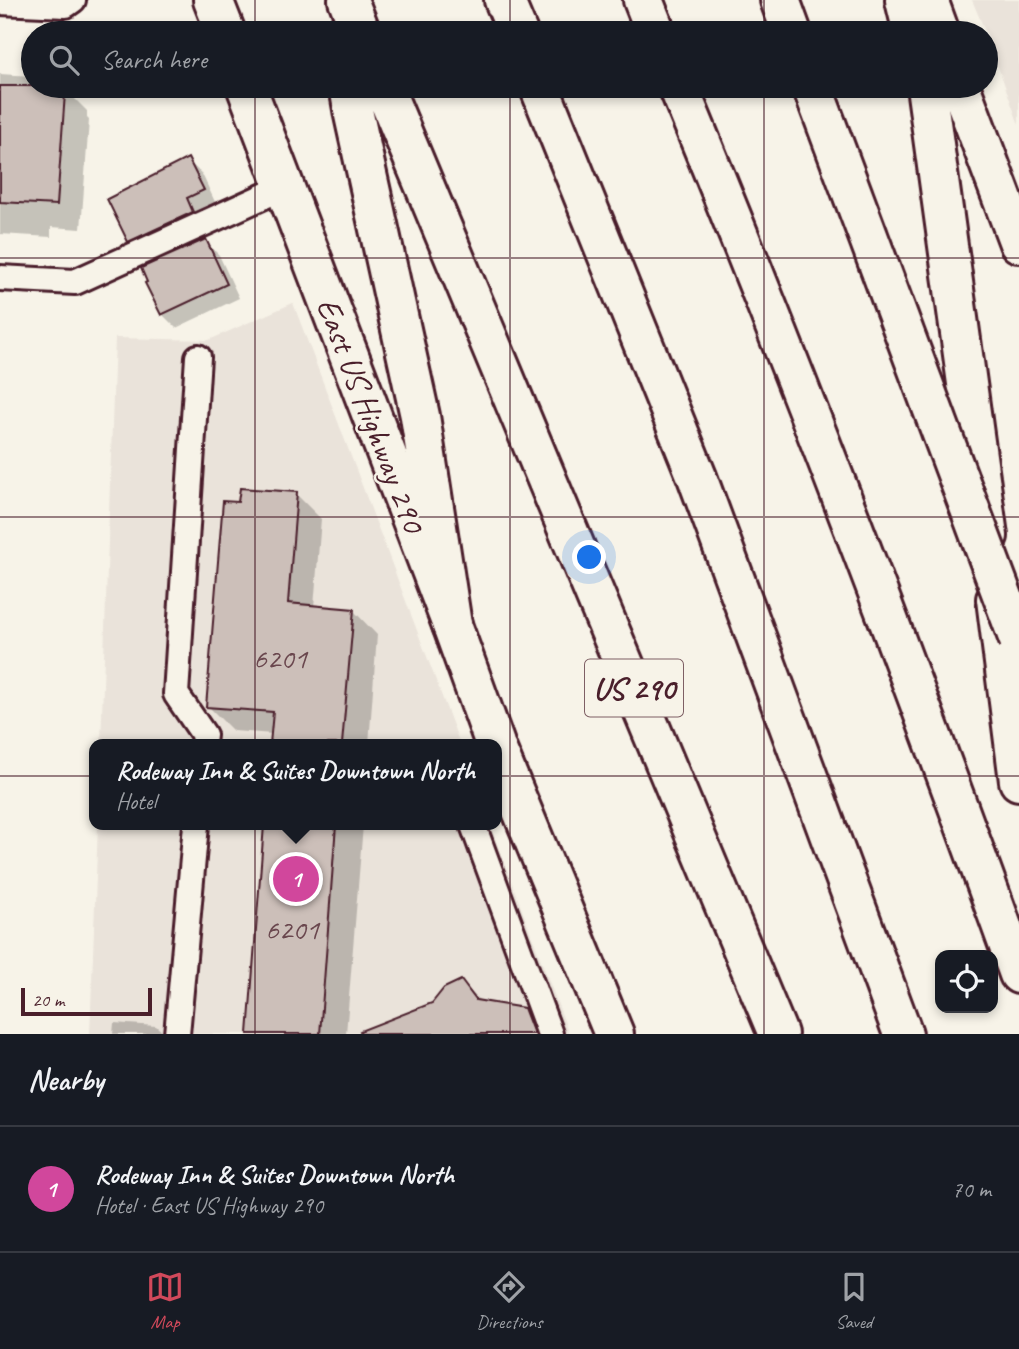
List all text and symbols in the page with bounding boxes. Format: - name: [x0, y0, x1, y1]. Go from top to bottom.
- search box: [21, 21, 998, 98]
- icon: search: [45, 41, 83, 79]
- text: Search here: [101, 43, 207, 76]
- street label: East US Highway 290: [307, 292, 436, 540]
- your location: [572, 540, 606, 574]
- house number: 6201: [253, 639, 308, 677]
- road number: US 290: [585, 660, 683, 716]
- popup: [89, 739, 502, 830]
- text: Rodeway Inn & Suites Downtown North: [116, 754, 475, 787]
- text: Hotel: [116, 787, 156, 816]
- pin: 1: [273, 853, 319, 905]
- house number: 6201: [265, 910, 320, 948]
- map controls: [935, 950, 998, 1013]
- button: locate: [935, 950, 998, 1013]
- scale bar: [21, 985, 152, 1017]
- text: 20 m: [32, 988, 64, 1012]
- text: Nearby: [28, 1061, 104, 1099]
- text: Rodeway Inn & Suites Downtown North: [95, 1158, 454, 1191]
- text: 1: [46, 1175, 56, 1204]
- text: 70 m: [952, 1175, 991, 1204]
- text: Hotel · East US Highway 290: [95, 1191, 323, 1220]
- tab: Map: [146, 1268, 184, 1334]
- tab: Directions: [476, 1268, 543, 1334]
- tab: Saved: [835, 1268, 873, 1334]

